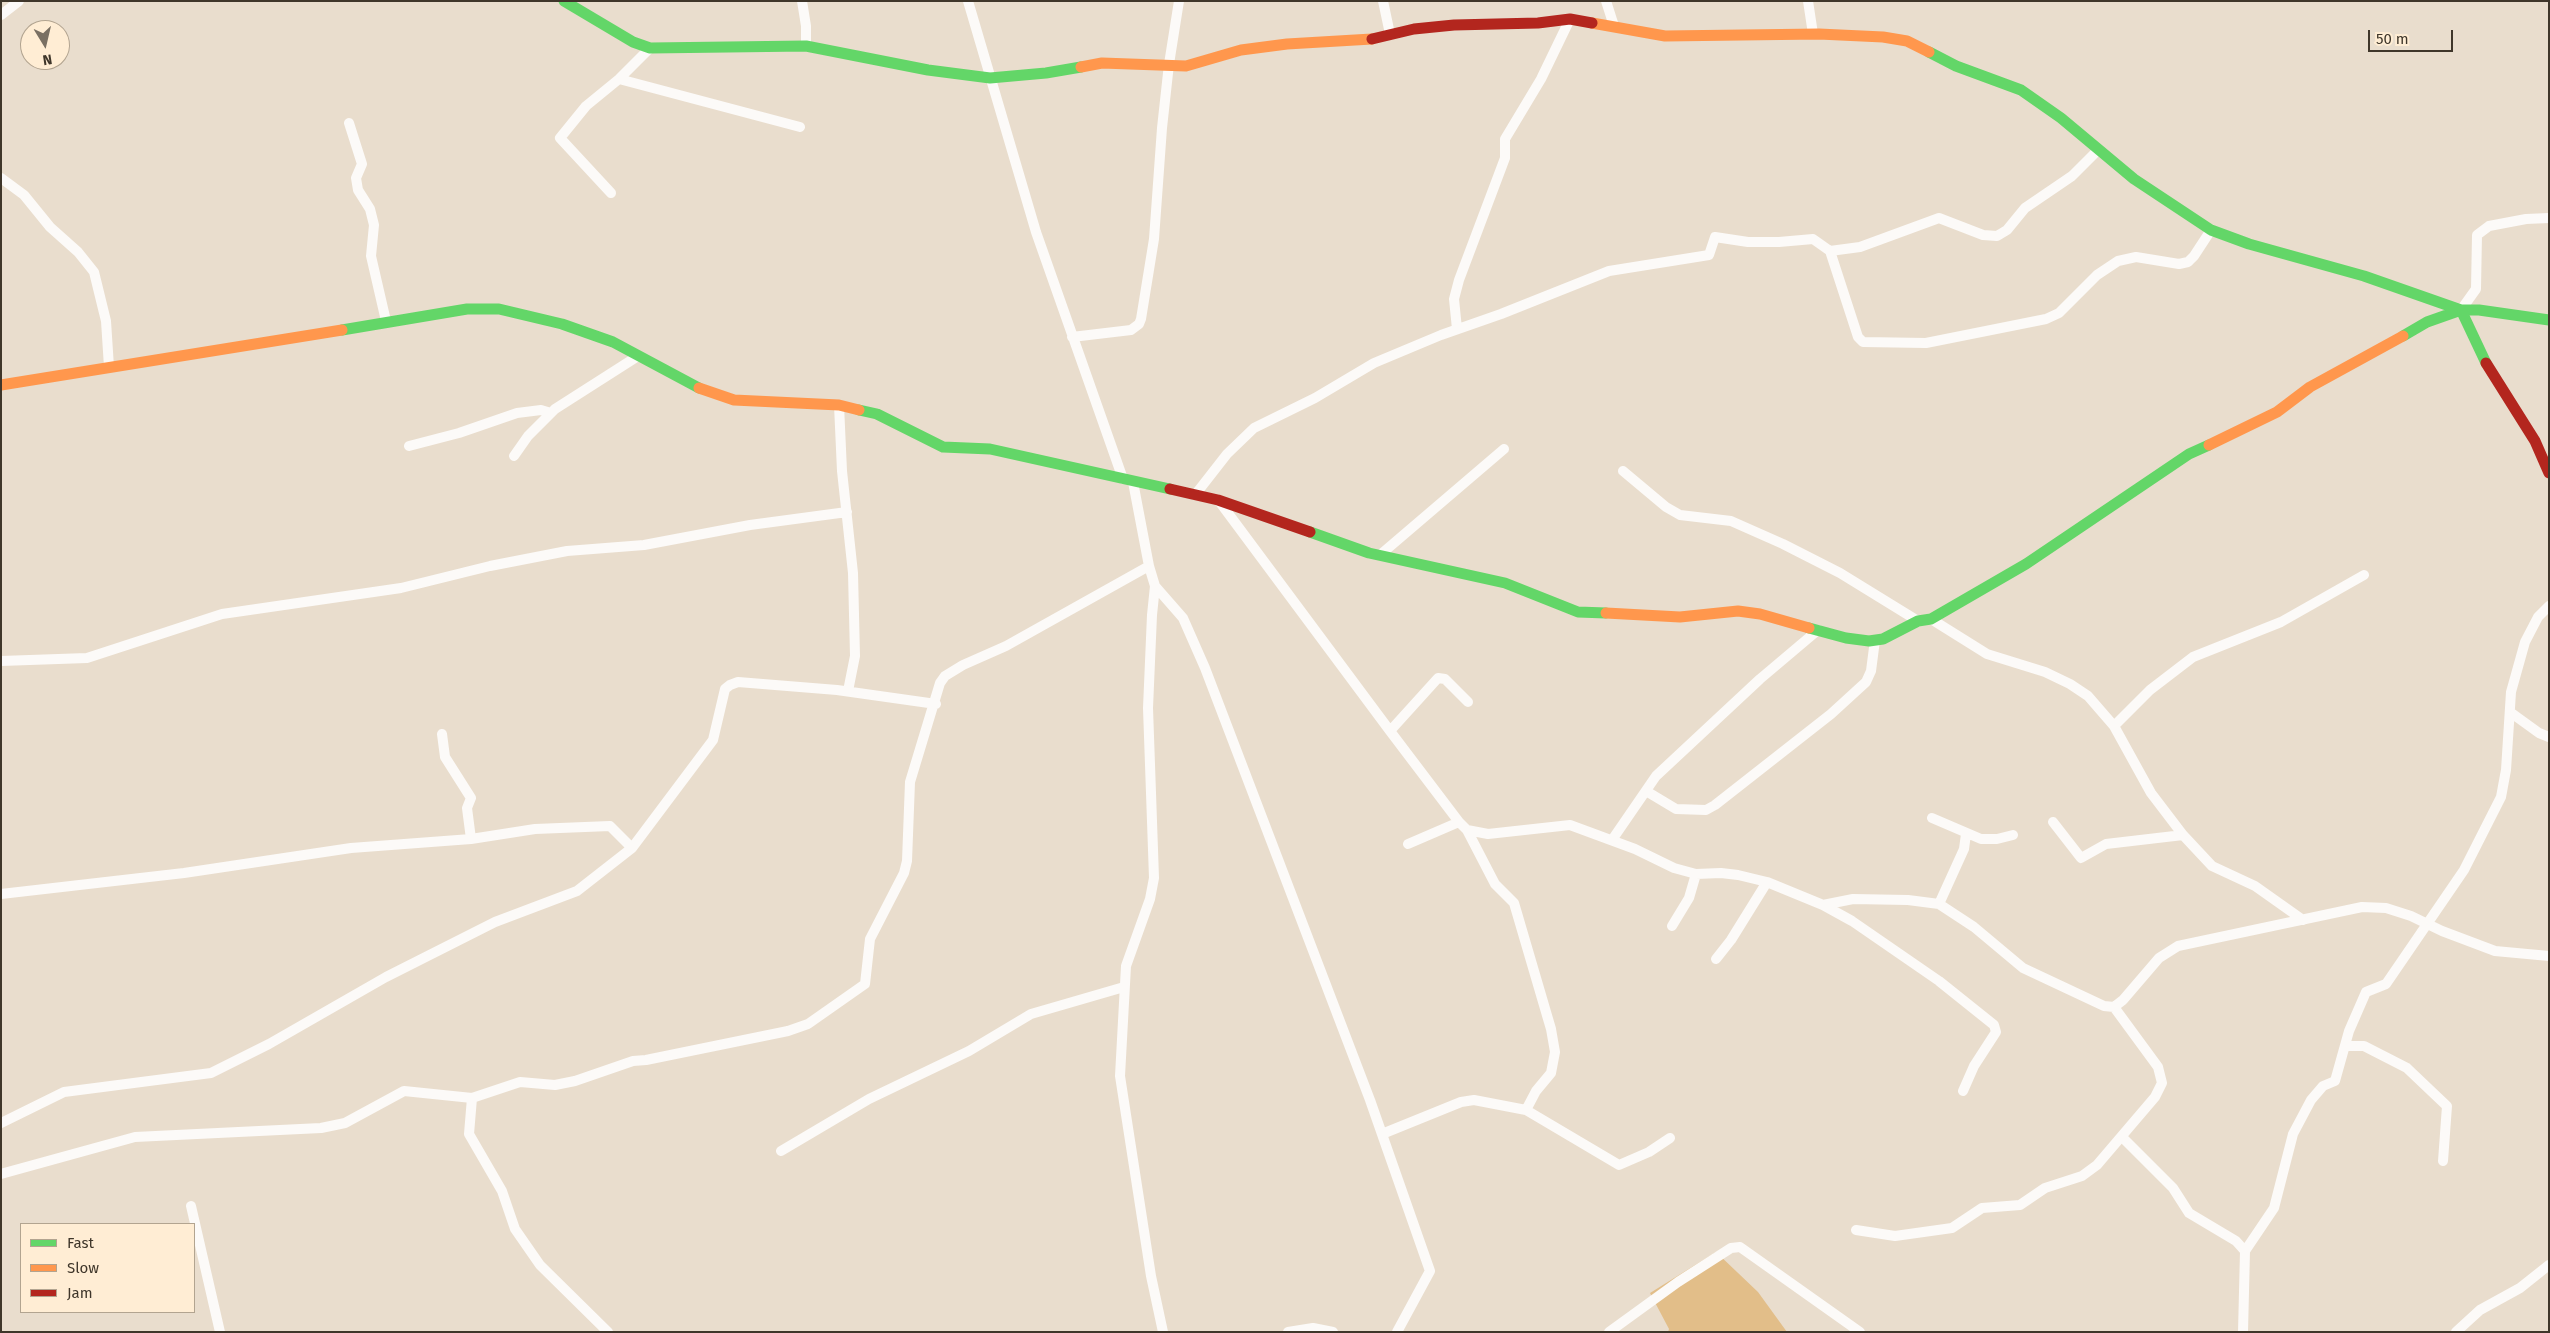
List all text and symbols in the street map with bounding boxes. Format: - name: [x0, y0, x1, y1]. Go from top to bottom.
- north arrow: [20, 20, 70, 70]
- scale bar: [2370, 20, 2455, 52]
- text: 50 m: [2376, 30, 2409, 48]
- text: N: [41, 50, 53, 68]
- legend: [20, 1223, 195, 1313]
- text: Fast: [67, 1234, 94, 1252]
- text: Slow: [67, 1259, 99, 1277]
- text: Jam: [67, 1284, 93, 1302]

